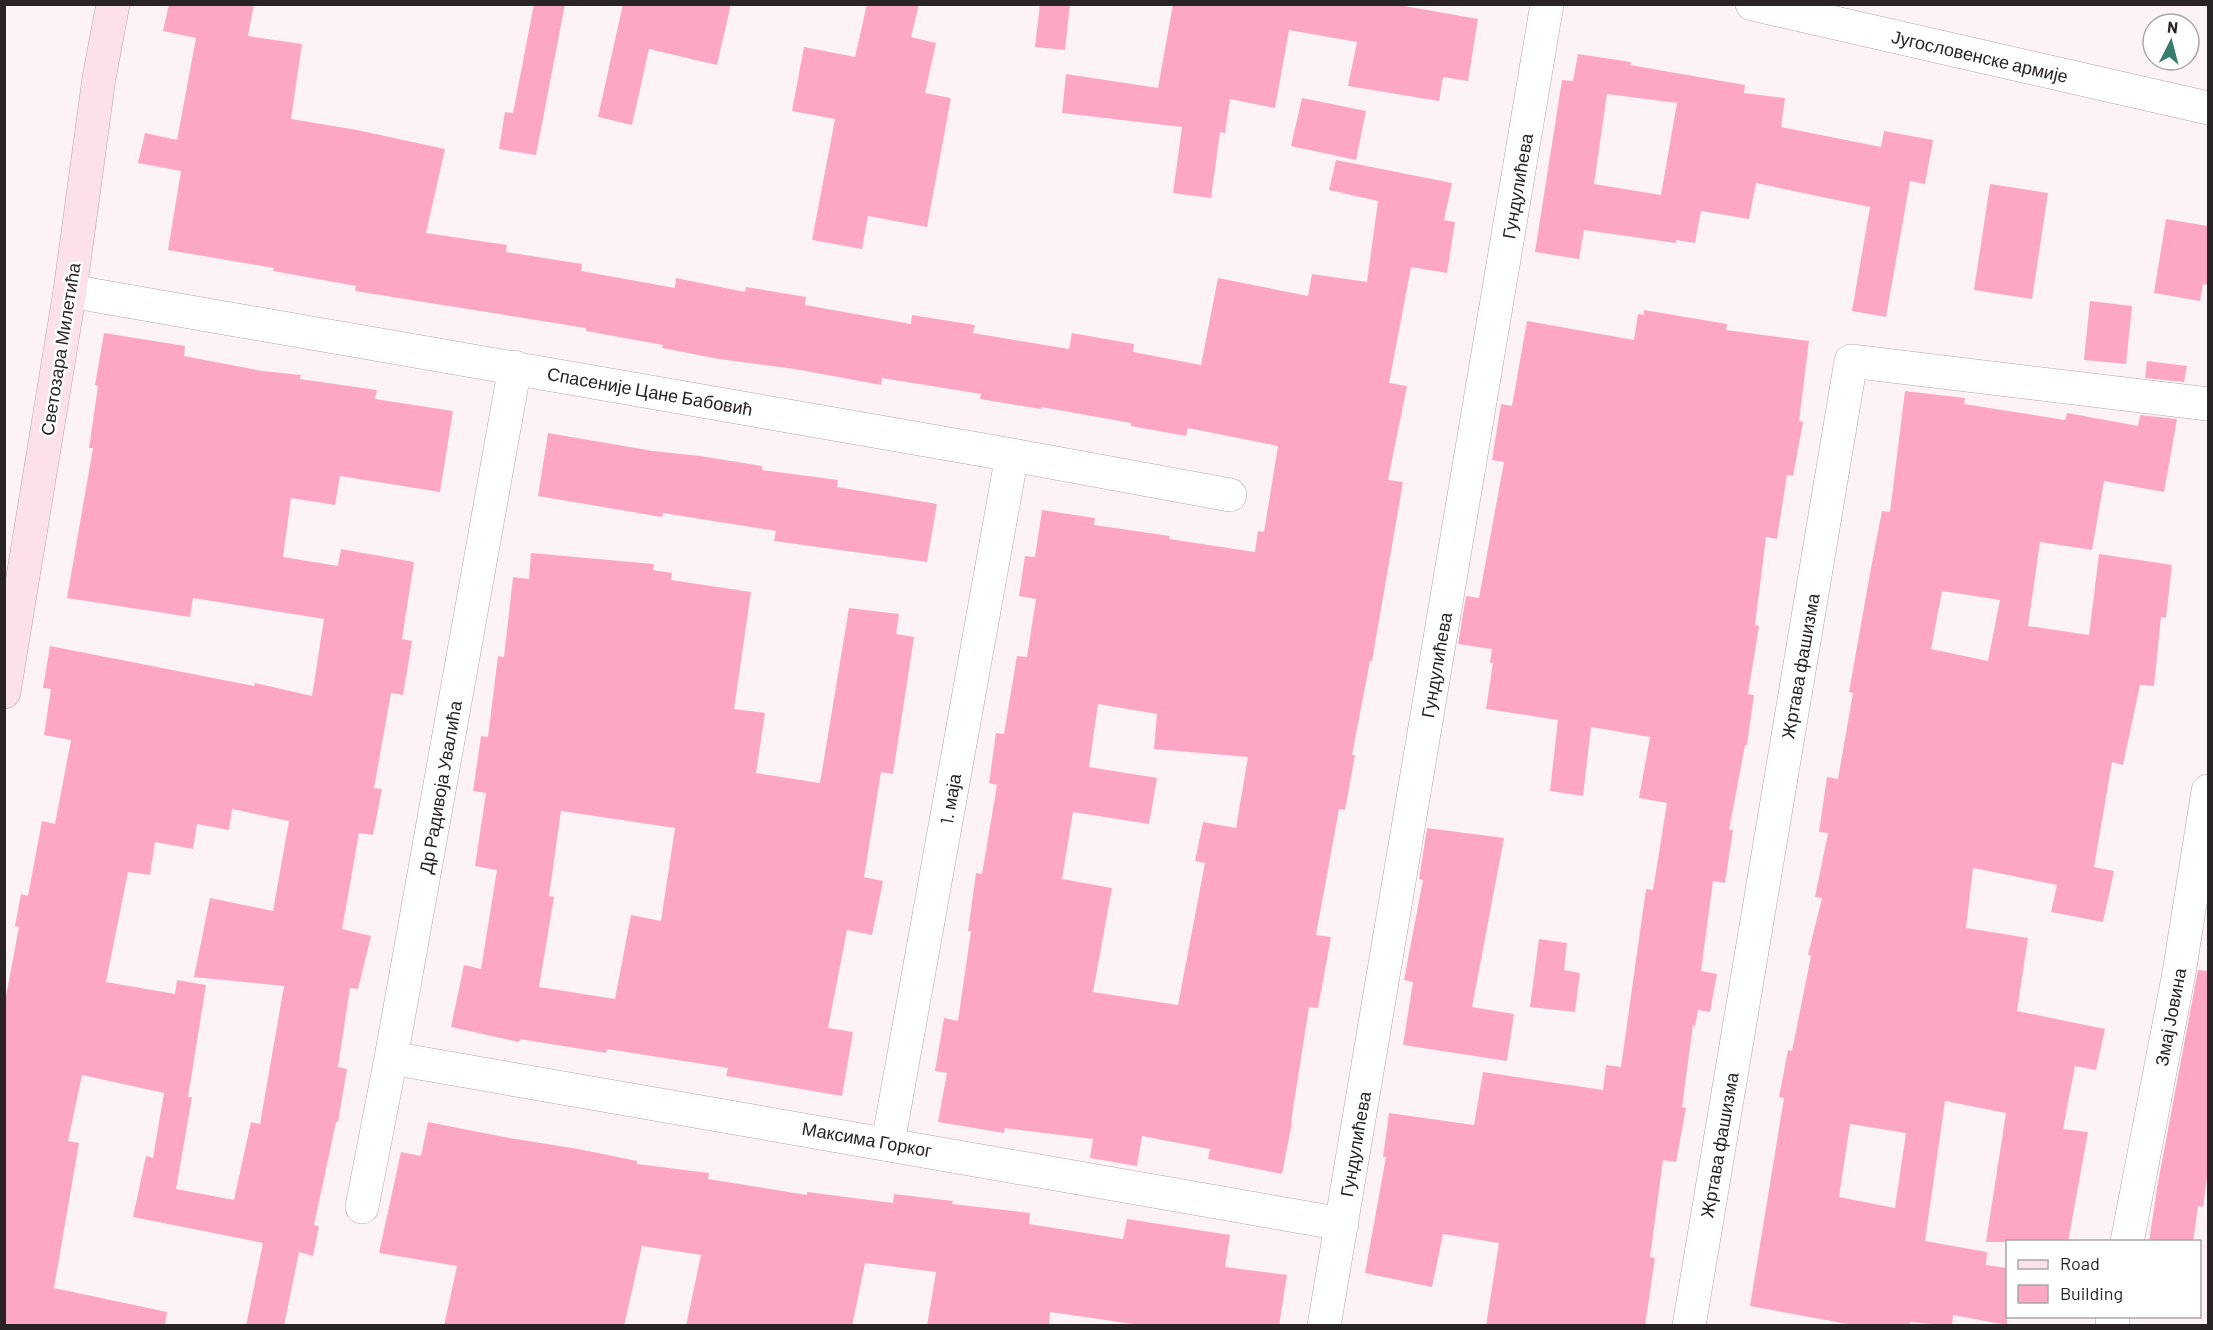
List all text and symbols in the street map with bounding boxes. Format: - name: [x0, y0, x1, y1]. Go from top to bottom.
- north arrow: [2141, 12, 2201, 72]
- text: N: [2166, 17, 2179, 37]
- street label: Југословенске армије: [1890, 25, 2070, 87]
- street label: Гундулићева: [1497, 131, 1537, 240]
- street label: Светозара Милетића: [35, 260, 85, 437]
- street label: Спасеније Цане Бабовић: [545, 362, 755, 420]
- street label: Жртава фашизма: [1776, 591, 1824, 740]
- street label: Гундулићева: [1416, 610, 1456, 719]
- street label: Др Радивоја Увалића: [414, 698, 466, 875]
- street label: 1. маја: [935, 771, 965, 826]
- street label: Змај Јовина: [2150, 965, 2190, 1068]
- street label: Жртава фашизма: [1695, 1070, 1743, 1219]
- street label: Гундулићева: [1335, 1089, 1375, 1198]
- street label: Максима Горког: [800, 1117, 934, 1161]
- legend: [2006, 1240, 2201, 1318]
- text: Road: [2060, 1252, 2100, 1274]
- text: Building: [2060, 1282, 2123, 1304]

